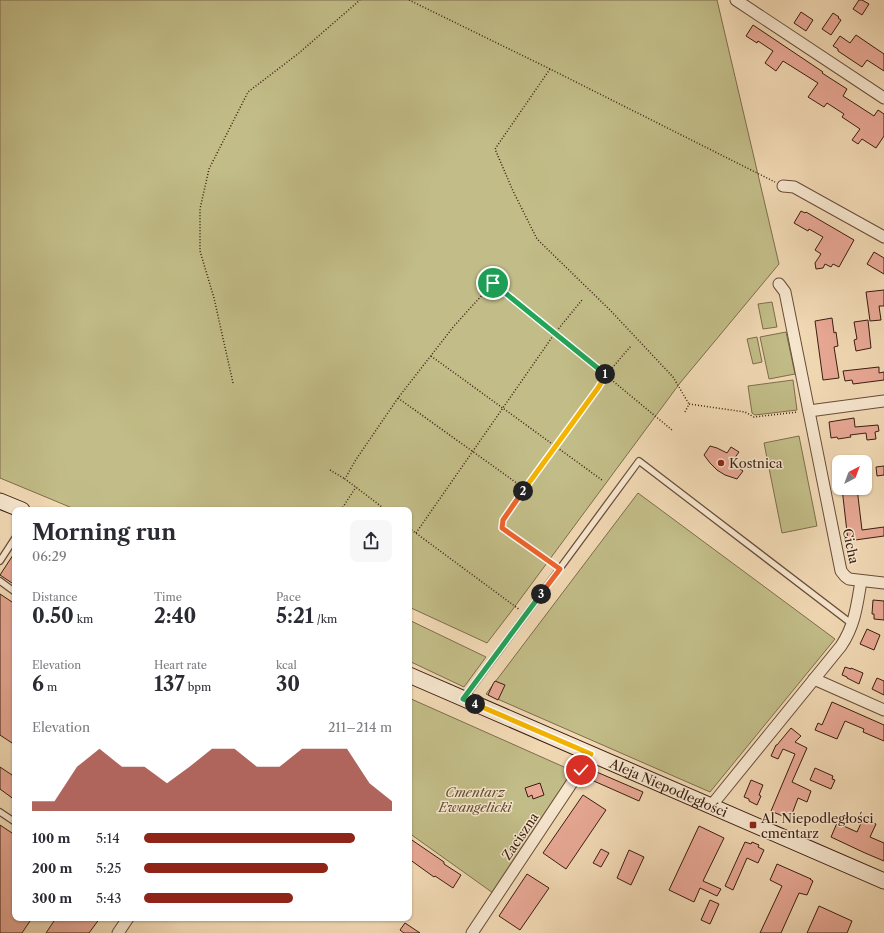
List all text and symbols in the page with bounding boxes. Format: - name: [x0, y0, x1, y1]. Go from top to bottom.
- pin: [476, 266, 510, 300]
- icon: arrive: [482, 272, 504, 294]
- pin: 1: [595, 364, 615, 384]
- text: 1: [603, 367, 607, 381]
- place label: Kostnica: [729, 455, 783, 471]
- north arrow: [832, 455, 872, 495]
- map controls: [832, 455, 872, 495]
- marker: Kostnica: [716, 458, 726, 468]
- pin: 2: [513, 481, 533, 501]
- text: 2: [520, 484, 526, 498]
- text: Morning run: [32, 519, 176, 546]
- button: share: [350, 520, 392, 562]
- street label: Cicha: [839, 527, 863, 565]
- text: 06:29: [32, 548, 67, 564]
- pin: 3: [531, 584, 551, 604]
- text: 3: [538, 587, 544, 601]
- text: Distance: [32, 590, 78, 604]
- text: Time: [154, 590, 182, 604]
- text: Pace: [276, 590, 301, 604]
- text: 0.50: [32, 604, 74, 628]
- text: 2:40: [154, 604, 196, 628]
- text: 5:21: [276, 604, 314, 628]
- text: km: [74, 612, 93, 626]
- text: /km: [314, 612, 337, 626]
- text: Elevation: [32, 658, 81, 672]
- text: Heart rate: [154, 658, 207, 672]
- text: kcal: [276, 658, 297, 672]
- text: 6: [32, 672, 44, 696]
- text: 137: [154, 672, 185, 696]
- text: 30: [276, 672, 300, 696]
- text: m: [44, 680, 57, 694]
- text: bpm: [185, 680, 211, 694]
- pin: 4: [465, 694, 485, 714]
- text: 4: [472, 697, 478, 711]
- text: Elevation: [32, 719, 90, 735]
- text: 211–214 m: [328, 719, 392, 735]
- pin: [564, 753, 598, 787]
- street label: Aleja Niepodległości: [606, 755, 730, 820]
- icon: check: [570, 759, 592, 781]
- park label: Cmentarz Ewangelicki: [438, 784, 512, 815]
- street label: Zaciszna: [498, 809, 542, 863]
- place label: Al. Niepodległości cmentarz: [760, 810, 874, 841]
- marker: Al. Niepodległości cmentarz: [748, 820, 758, 830]
- text: 100 m: [32, 830, 71, 846]
- text: 5:14: [96, 830, 120, 846]
- text: 200 m: [32, 860, 72, 876]
- text: 5:25: [96, 860, 121, 876]
- text: 300 m: [32, 890, 72, 906]
- text: 5:43: [96, 890, 121, 906]

